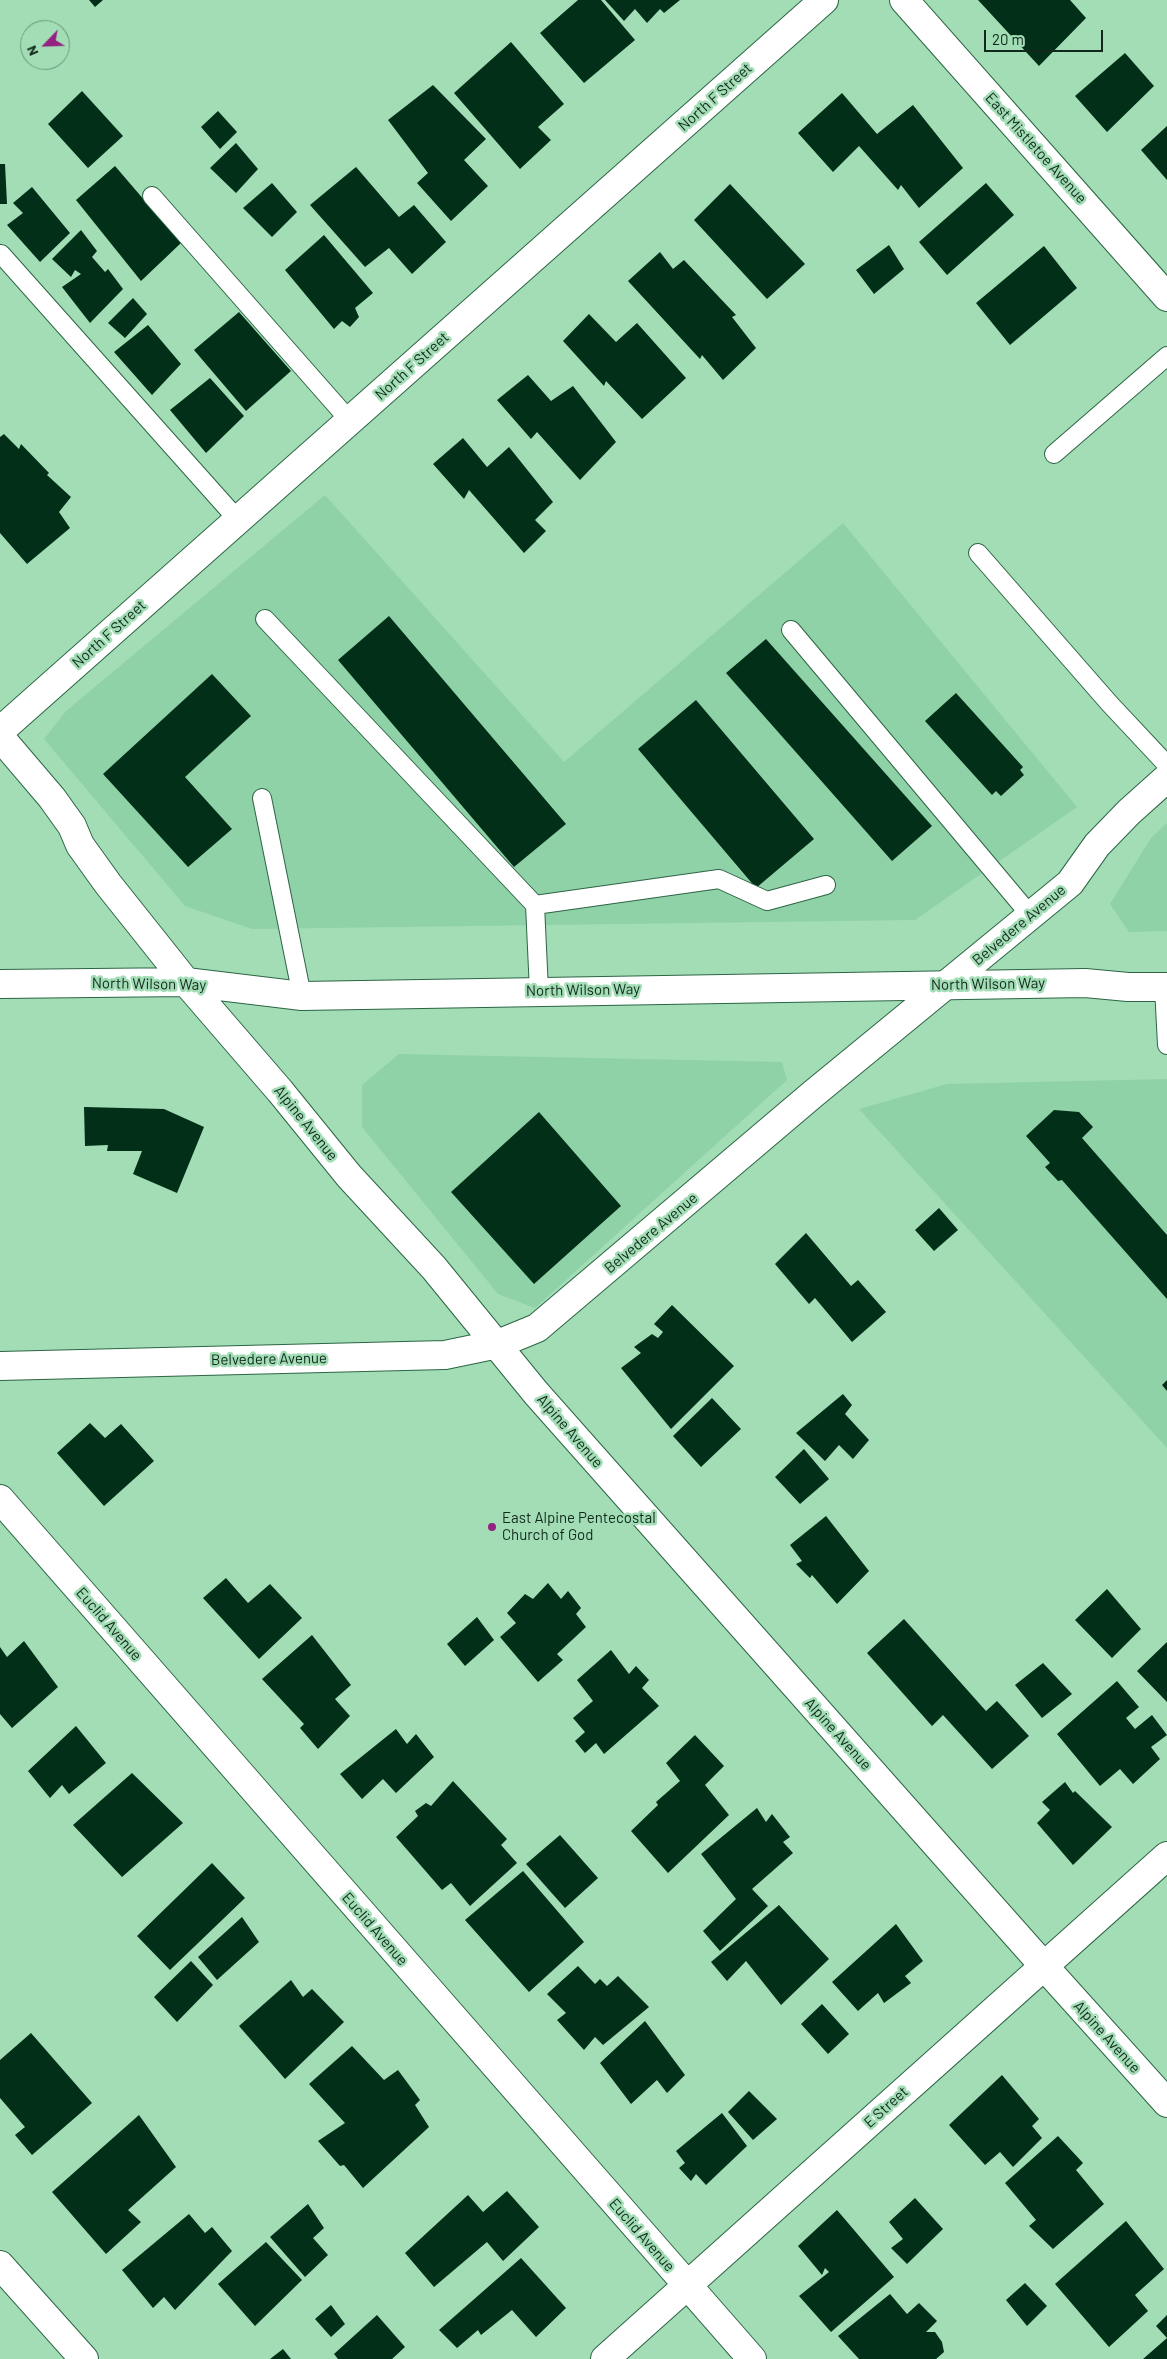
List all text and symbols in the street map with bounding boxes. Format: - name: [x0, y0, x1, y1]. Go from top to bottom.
- north arrow: [20, 20, 70, 70]
- scale bar: [987, 20, 1106, 52]
- text: 20 m: [992, 30, 1024, 48]
- text: N: [22, 43, 41, 59]
- street label: North F Street: [674, 59, 756, 135]
- street label: East Mistletoe Avenue: [981, 89, 1091, 207]
- street label: North F Street: [371, 328, 453, 404]
- street label: North F Street: [68, 596, 150, 672]
- street label: Belvedere Avenue: [969, 881, 1069, 969]
- street label: North Wilson Way: [92, 974, 206, 994]
- street label: North Wilson Way: [931, 974, 1045, 994]
- street label: North Wilson Way: [526, 980, 640, 1000]
- street label: Alpine Avenue: [270, 1082, 342, 1164]
- street label: Belvedere Avenue: [601, 1189, 701, 1277]
- street label: Belvedere Avenue: [211, 1349, 327, 1369]
- street label: Alpine Avenue: [533, 1391, 607, 1471]
- place label: East Alpine Pentecostal Church of God: [502, 1509, 656, 1544]
- marker: East Alpine Pentecostal Church of God: [486, 1521, 498, 1533]
- street label: Euclid Avenue: [72, 1584, 146, 1664]
- street label: Alpine Avenue: [801, 1694, 875, 1774]
- street label: Euclid Avenue: [338, 1889, 412, 1969]
- street label: Alpine Avenue: [1070, 1997, 1144, 2077]
- street label: E Street: [860, 2083, 912, 2131]
- street label: Euclid Avenue: [605, 2195, 679, 2275]

